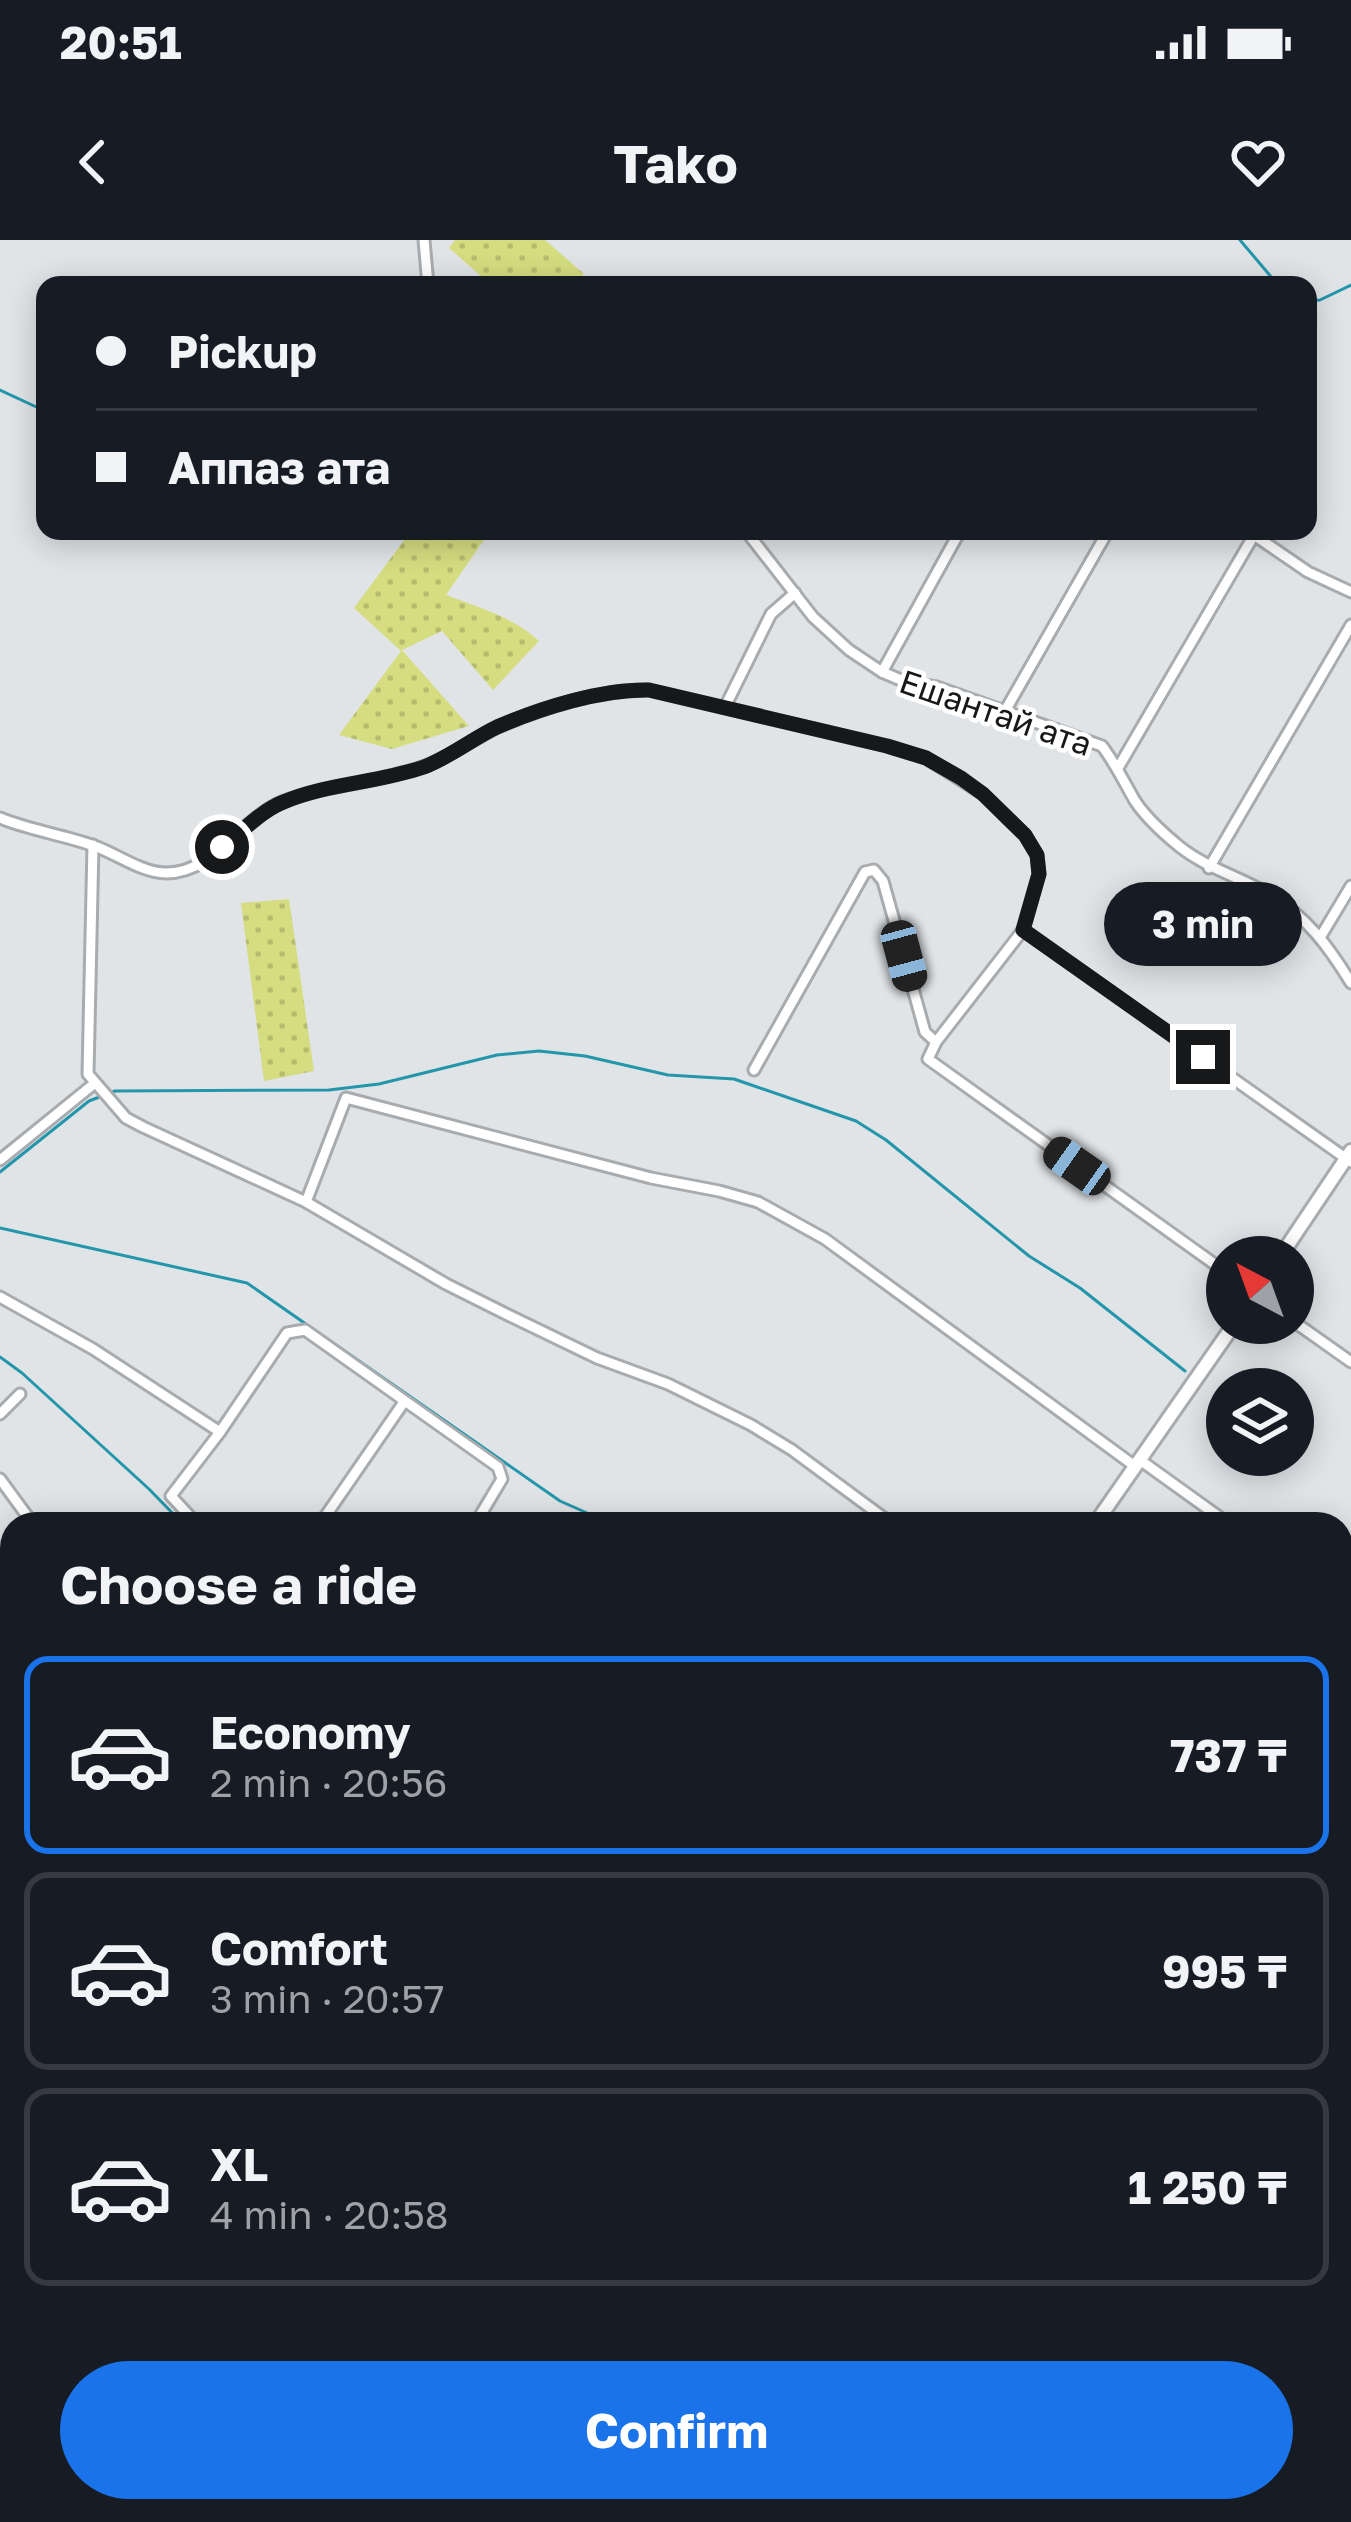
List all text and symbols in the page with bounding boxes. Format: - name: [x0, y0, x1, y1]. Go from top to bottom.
- text: 20:51: [60, 15, 182, 69]
- icon: back: [60, 129, 126, 195]
- icon: heart: [1225, 129, 1291, 195]
- text: Tako: [613, 130, 738, 195]
- text: Pickup: [168, 324, 317, 378]
- text: Аппаз ата: [168, 440, 390, 494]
- street label: Ешантай ата: [895, 661, 1097, 763]
- route start: [195, 820, 249, 874]
- callout: 3 min: [1104, 883, 1302, 967]
- text: 3 min: [1152, 900, 1254, 947]
- car: [877, 917, 931, 995]
- route end: [1176, 1030, 1230, 1084]
- car: [1037, 1131, 1117, 1201]
- north arrow: [1206, 1236, 1314, 1344]
- map controls: [1206, 1236, 1314, 1476]
- button: layers: [1206, 1368, 1314, 1476]
- text: Choose a ride: [60, 1551, 417, 1616]
- icon: car: [66, 1701, 174, 1809]
- text: Economy: [210, 1705, 411, 1759]
- text: 737 ₸: [1170, 1728, 1287, 1782]
- text: 2 min · 20:56: [210, 1759, 447, 1806]
- icon: car: [66, 1917, 174, 2025]
- text: Comfort: [210, 1921, 388, 1975]
- text: 995 ₸: [1162, 1944, 1287, 1998]
- text: 3 min · 20:57: [210, 1975, 445, 2022]
- icon: car: [66, 2133, 174, 2241]
- text: XL: [210, 2137, 268, 2191]
- text: 1 250 ₸: [1128, 2160, 1287, 2214]
- text: 4 min · 20:58: [210, 2191, 449, 2238]
- button: Confirm: [60, 2361, 1293, 2499]

